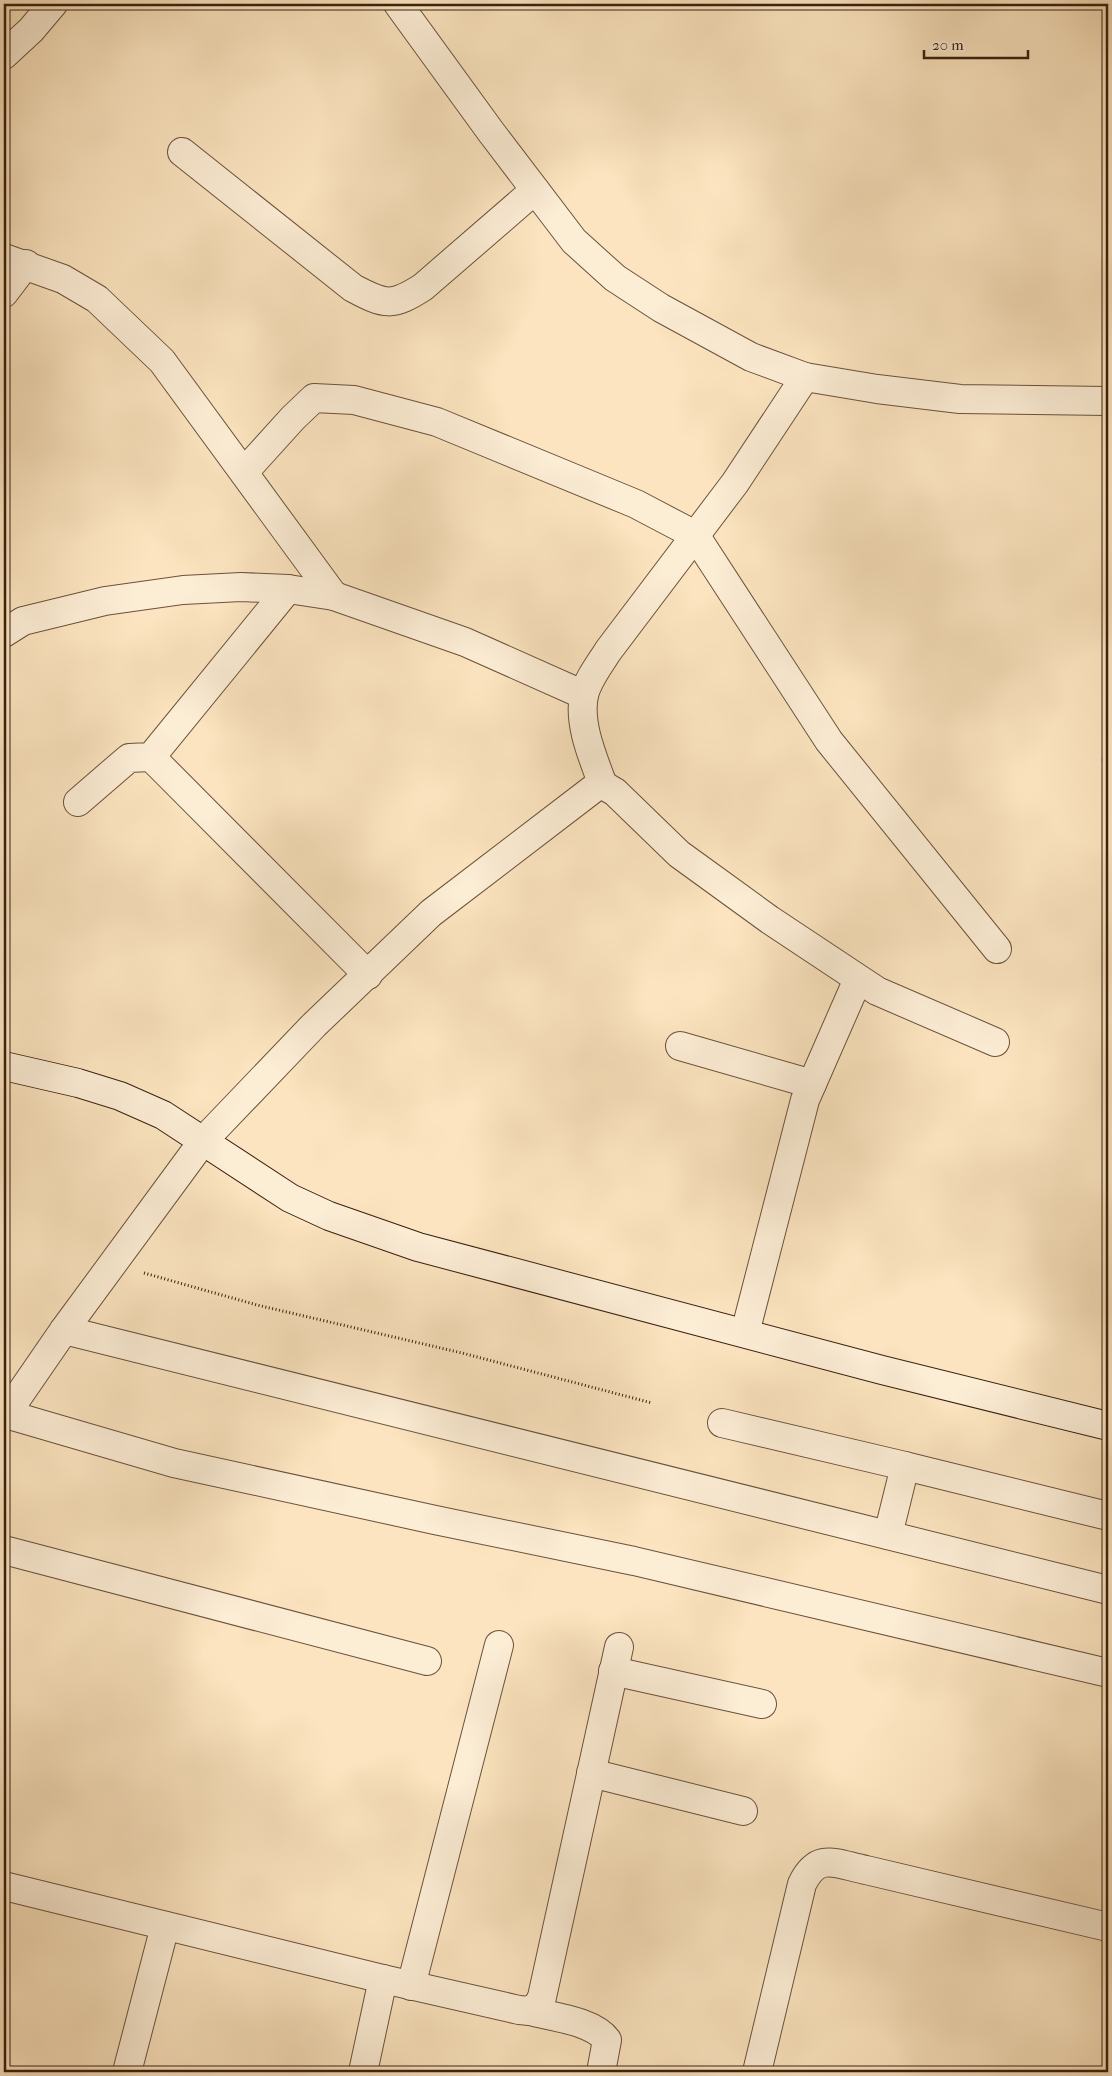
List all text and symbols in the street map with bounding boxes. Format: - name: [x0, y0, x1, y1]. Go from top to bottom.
- scale bar: [924, 28, 1028, 60]
- text: 20 m: [932, 36, 964, 54]

